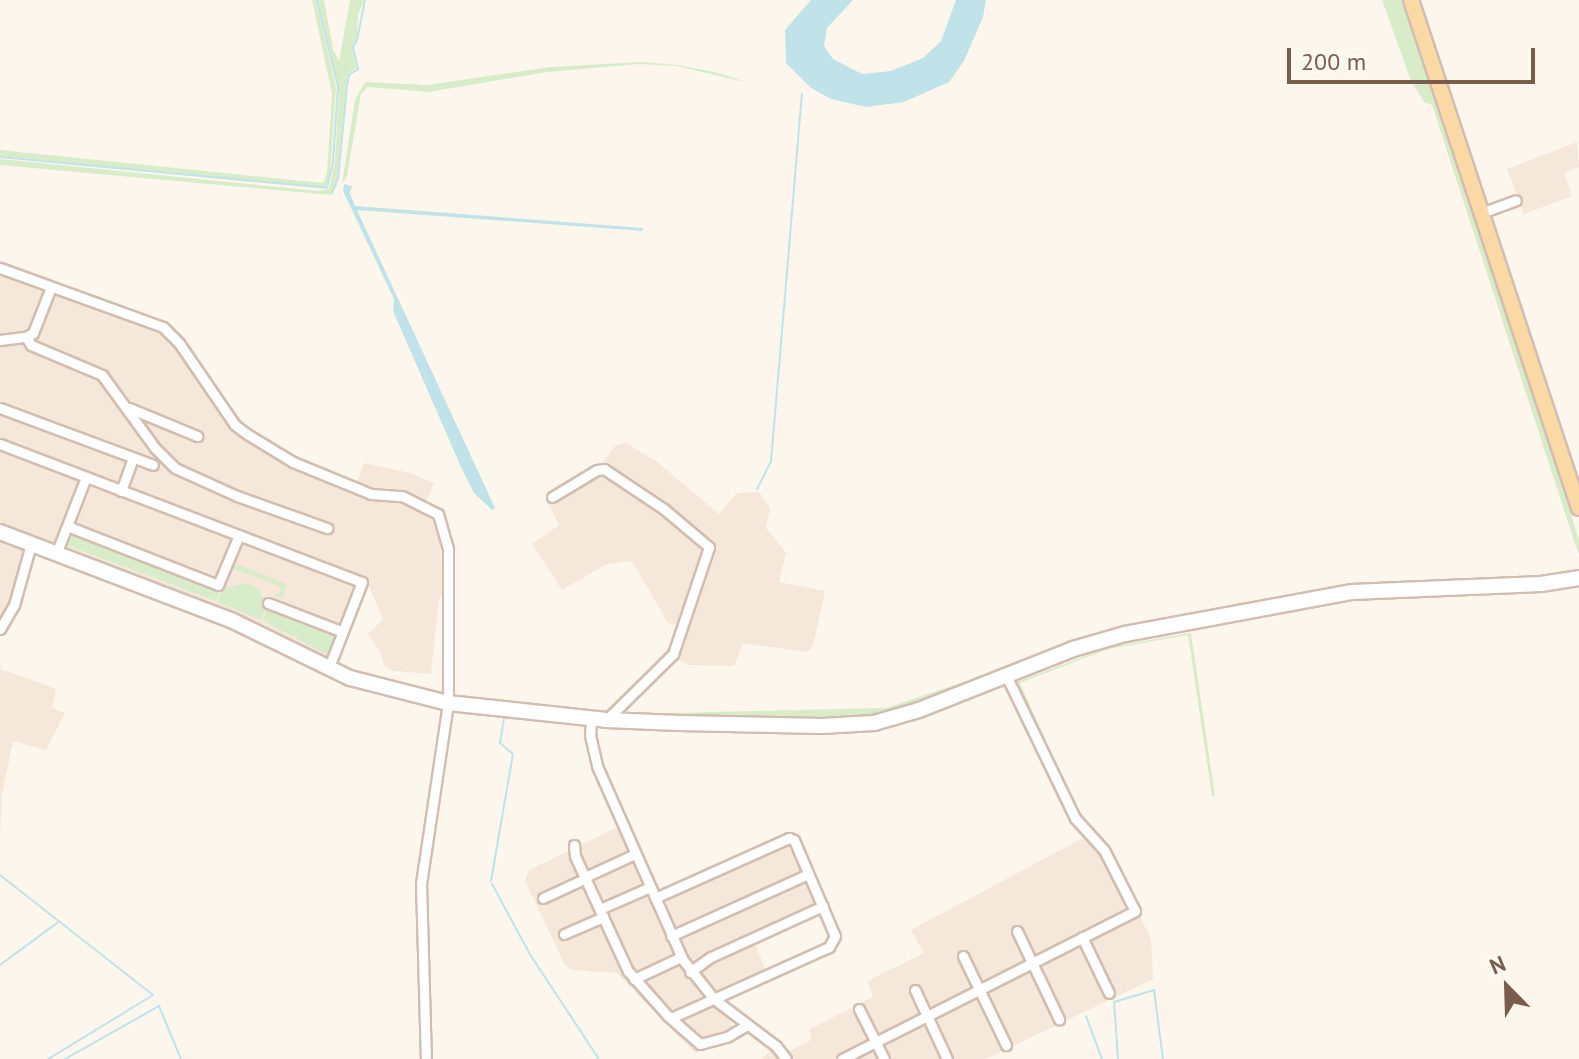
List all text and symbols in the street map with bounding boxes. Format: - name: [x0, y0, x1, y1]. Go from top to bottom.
- scale bar: [1291, 32, 1539, 82]
- text: 200 m: [1301, 46, 1366, 77]
- north arrow: [1467, 947, 1547, 1027]
- text: N: [1485, 949, 1510, 981]

